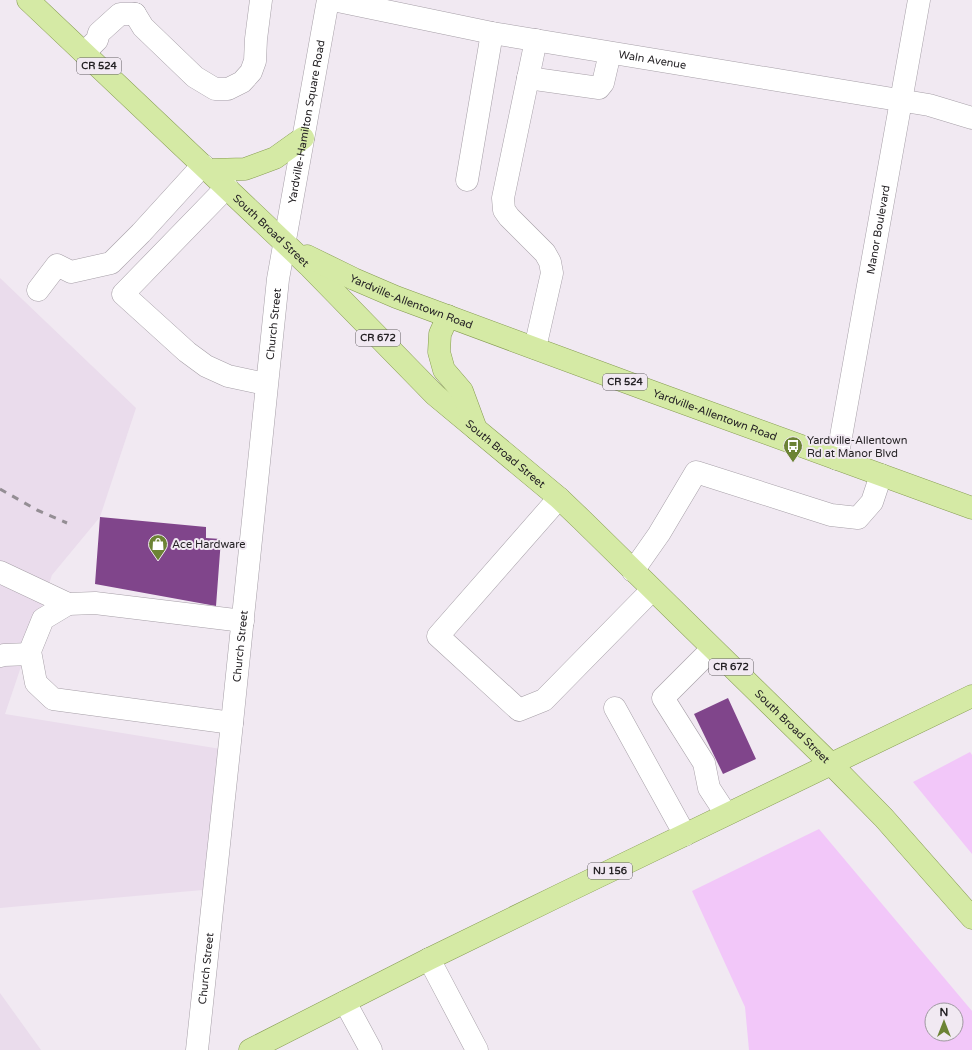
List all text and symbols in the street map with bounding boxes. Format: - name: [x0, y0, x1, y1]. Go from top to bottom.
- street label: Yardville-Hamilton Square Road: [285, 39, 327, 205]
- street label: Waln Avenue: [618, 47, 687, 71]
- road number: CR 524: [77, 58, 121, 74]
- street label: Manor Boulevard: [864, 184, 892, 275]
- street label: South Broad Street: [231, 191, 312, 269]
- street label: Yardville-Allentown Road: [348, 271, 475, 331]
- street label: Church Street: [263, 288, 284, 360]
- road number: CR 672: [356, 330, 400, 346]
- road number: CR 524: [603, 374, 647, 390]
- street label: Yardville-Allentown Road: [651, 386, 779, 443]
- street label: South Broad Street: [463, 417, 548, 490]
- place label: Yardville-Allentown Rd at Manor Blvd: [807, 434, 907, 460]
- bus stop icon: Yardville-Allentown Rd at Manor Blvd: [782, 435, 804, 463]
- shop icon: Ace Hardware: [147, 533, 169, 561]
- place label: Ace Hardware: [172, 538, 246, 551]
- street label: Church Street: [230, 610, 250, 683]
- road number: CR 672: [709, 659, 753, 675]
- street label: South Broad Street: [752, 687, 833, 766]
- road number: NJ 156: [588, 863, 632, 879]
- street label: Church Street: [195, 932, 216, 1005]
- north arrow: [924, 1002, 964, 1042]
- text: N: [940, 1006, 948, 1019]

